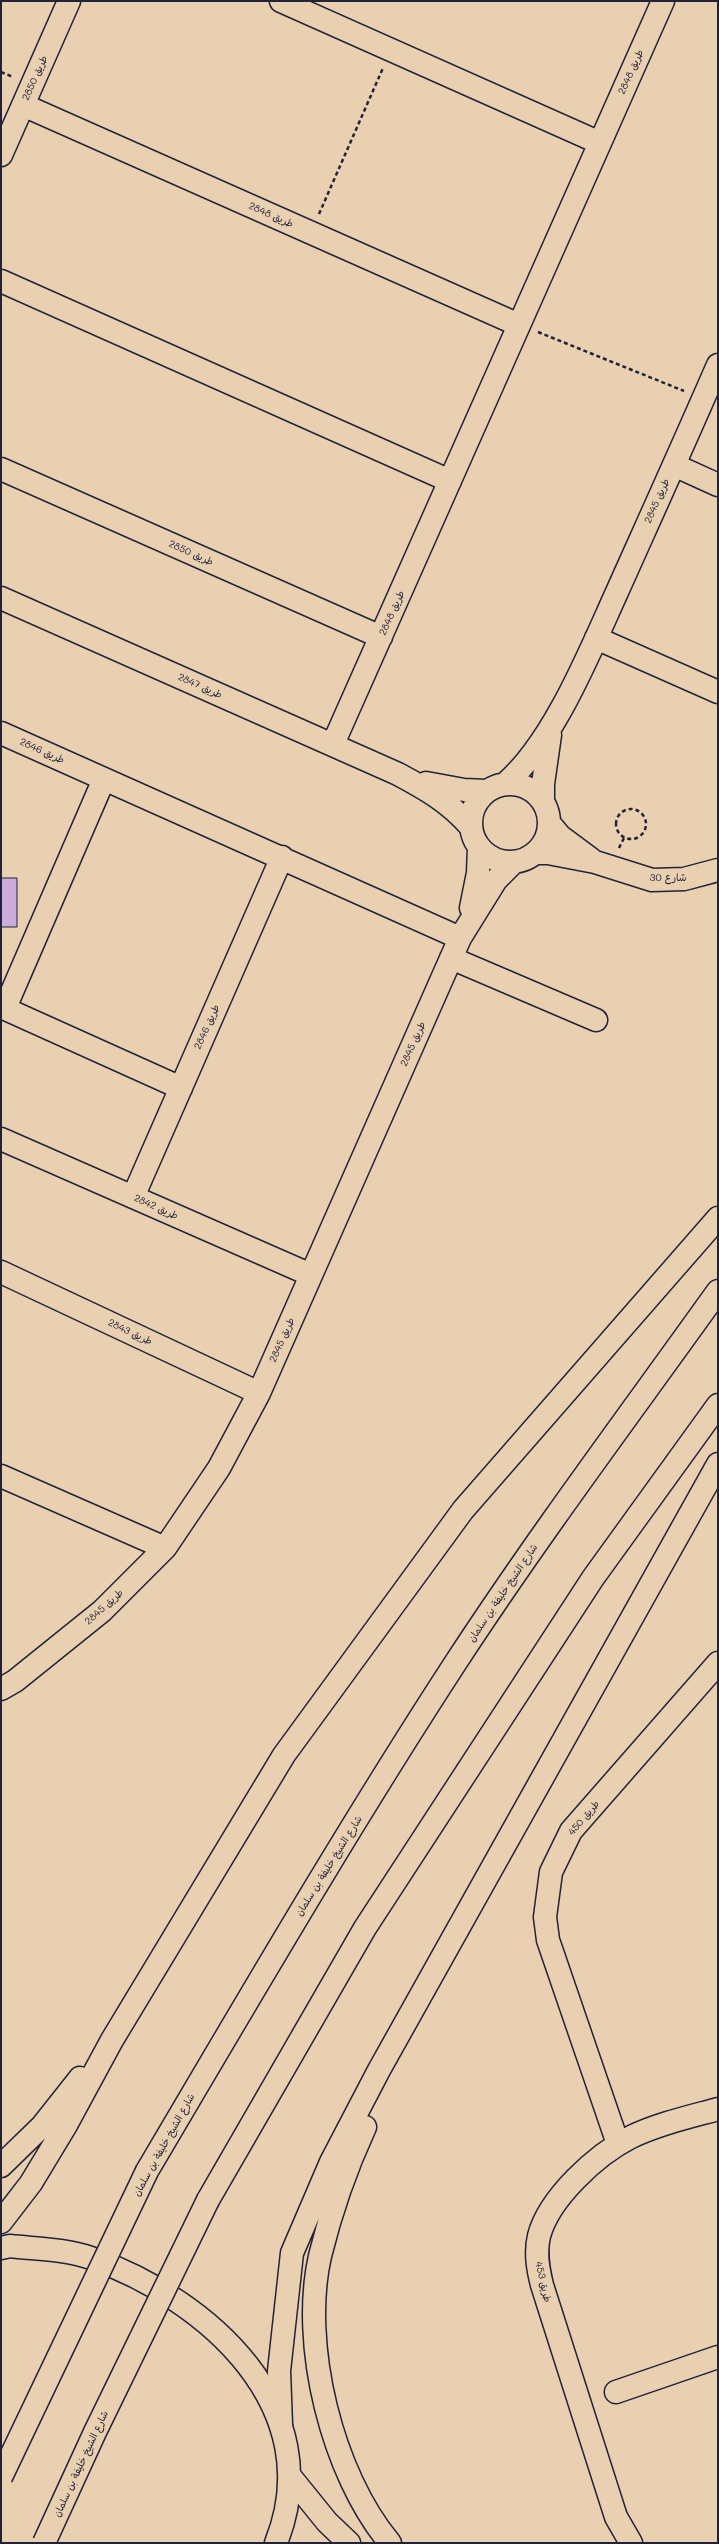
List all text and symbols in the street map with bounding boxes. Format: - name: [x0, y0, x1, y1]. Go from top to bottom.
- street label: طريق 2848: [616, 48, 646, 96]
- street label: طريق 2850: [20, 54, 50, 102]
- street label: طريق 2848: [247, 200, 295, 230]
- street label: طريق 2845: [642, 477, 672, 525]
- street label: طريق 2850: [167, 538, 215, 568]
- street label: طريق 2848: [377, 589, 407, 637]
- street label: طريق 2847: [176, 671, 224, 701]
- street label: طريق 2846: [18, 736, 66, 766]
- street label: شارع 30: [650, 872, 686, 884]
- street label: طريق 2846: [192, 1003, 222, 1051]
- street label: طريق 2845: [398, 1020, 428, 1068]
- street label: طريق 2842: [132, 1192, 180, 1222]
- street label: طريق 2845: [267, 1316, 297, 1364]
- street label: طريق 2843: [106, 1317, 154, 1347]
- street label: شارع الشيخ خليفة بن سلمان: [466, 1542, 540, 1644]
- street label: طريق 2845: [82, 1587, 126, 1627]
- street label: طريق 450: [566, 1798, 602, 1838]
- street label: شارع الشيخ خليفة بن سلمان: [293, 1814, 365, 1918]
- street label: شارع الشيخ خليفة بن سلمان: [131, 2091, 197, 2199]
- street label: طريق 453: [532, 2260, 554, 2304]
- street label: شارع الشيخ خليفة بن سلمان: [51, 2409, 111, 2519]

